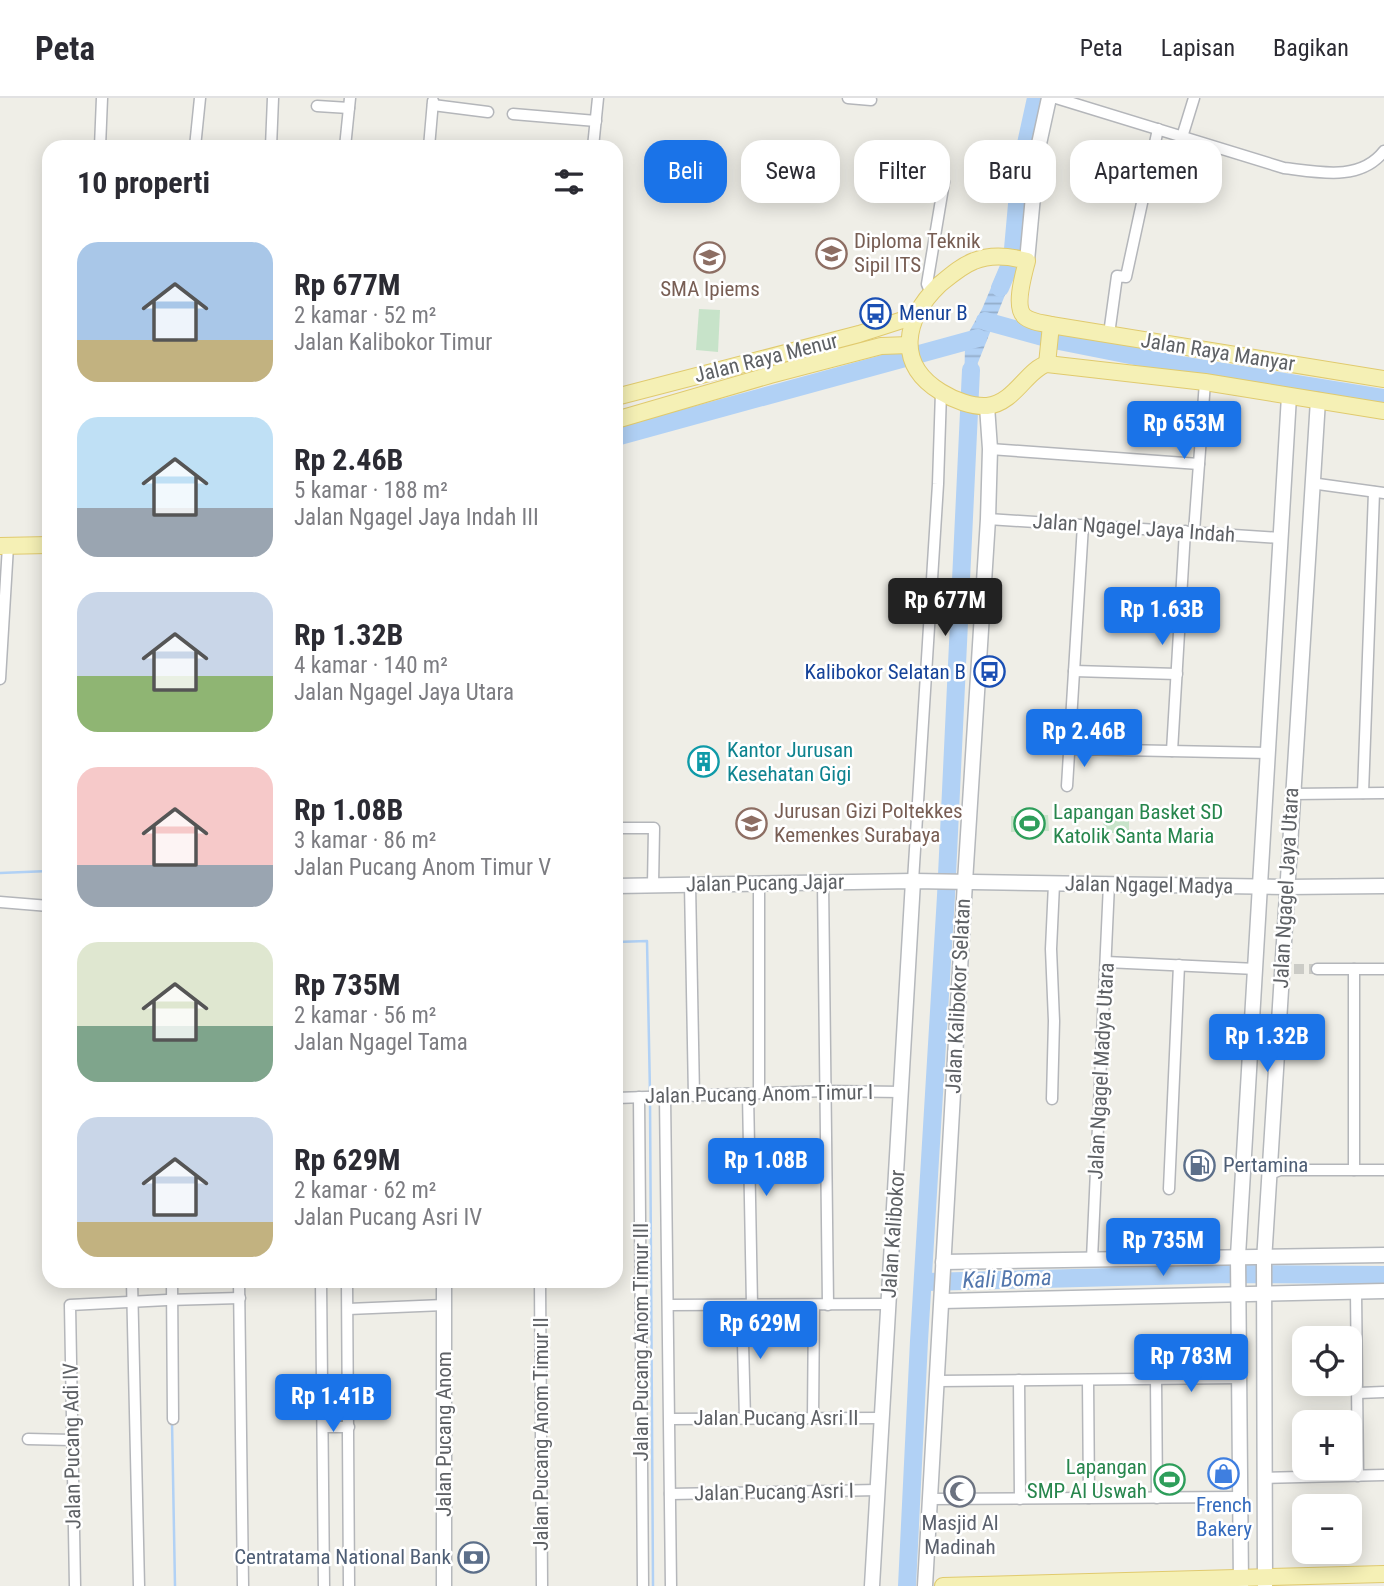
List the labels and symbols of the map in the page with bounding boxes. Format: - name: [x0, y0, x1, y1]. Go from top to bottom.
- place label: Diploma Teknik Sipil ITS: [854, 229, 981, 277]
- school or university icon: Diploma Teknik Sipil ITS: [814, 236, 848, 270]
- school or university icon: SMA Ipiems: [693, 240, 727, 274]
- place label: SMA Ipiems: [660, 277, 760, 301]
- bus stop icon: Menur B: [859, 296, 893, 330]
- place label: Menur B: [899, 301, 968, 325]
- street label: Jalan Raya Manyar: [1139, 328, 1297, 376]
- street label: Jalan Raya Menur: [692, 329, 840, 387]
- pin: Rp 653M: [1119, 402, 1249, 461]
- street label: Jalan Ngagel Jaya Indah: [1032, 509, 1236, 547]
- pin: Rp 677M: [880, 578, 1010, 638]
- pin: Rp 1.63B: [1090, 588, 1234, 647]
- bus stop icon: Kalibokor Selatan B: [972, 655, 1006, 689]
- place label: Kalibokor Selatan B: [804, 660, 966, 684]
- pin: Rp 2.46B: [1012, 710, 1156, 769]
- place label: Kantor Jurusan Kesehatan Gigi: [727, 738, 853, 786]
- building icon: Kantor Jurusan Kesehatan Gigi: [687, 745, 721, 779]
- street label: Jalan Ngagel Jaya Utara: [1269, 787, 1303, 989]
- place label: Jurusan Gizi Poltekkes Kemenkes Surabaya: [774, 799, 963, 847]
- place label: Lapangan Basket SD Katolik Santa Maria: [1053, 800, 1223, 848]
- school or university icon: Jurusan Gizi Poltekkes Kemenkes Surabaya: [734, 806, 768, 840]
- sports icon: Lapangan Basket SD Katolik Santa Maria: [1013, 807, 1047, 841]
- street label: Jalan Pucang Jajar: [686, 870, 844, 896]
- street label: Jalan Ngagel Madya: [1065, 872, 1233, 898]
- street label: Jalan Kalibokor Selatan: [941, 898, 975, 1094]
- street label: Jalan Ngagel Madya Utara: [1083, 962, 1119, 1180]
- pin: Rp 1.32B: [1195, 1014, 1339, 1074]
- street label: Jalan Pucang Anom Timur I: [645, 1080, 873, 1108]
- pin: Rp 1.08B: [694, 1138, 838, 1198]
- fuel station icon: Pertamina: [1183, 1148, 1217, 1182]
- place label: Pertamina: [1223, 1153, 1308, 1177]
- street label: Jalan Kalibokor: [877, 1169, 909, 1299]
- pin: Rp 735M: [1098, 1218, 1228, 1278]
- street label: Jalan Pucang Anom Timur III: [629, 1223, 653, 1461]
- water label: Kali Boma: [962, 1264, 1052, 1294]
- pin: Rp 629M: [695, 1302, 825, 1361]
- street label: Jalan Pucang Anom Timur II: [529, 1317, 553, 1551]
- pin: Rp 783M: [1126, 1334, 1256, 1394]
- street label: Jalan Pucang Anom: [432, 1351, 456, 1517]
- street label: Jalan Pucang Adi IV: [59, 1362, 85, 1529]
- pin: Rp 1.41B: [261, 1374, 405, 1434]
- street label: Jalan Pucang Asri II: [693, 1406, 859, 1430]
- place label: Lapangan SMP Al Uswah: [1027, 1455, 1147, 1503]
- shop icon: French Bakery: [1207, 1456, 1241, 1490]
- sports icon: Lapangan SMP Al Uswah: [1153, 1462, 1187, 1496]
- mosque icon: Masjid Al Madinah: [943, 1474, 977, 1508]
- street label: Jalan Pucang Asri I: [694, 1479, 854, 1505]
- place label: French Bakery: [1196, 1493, 1252, 1541]
- place label: Masjid Al Madinah: [921, 1511, 999, 1559]
- bank icon: Centratama National Bank: [457, 1540, 491, 1574]
- place label: Centratama National Bank: [234, 1545, 452, 1569]

